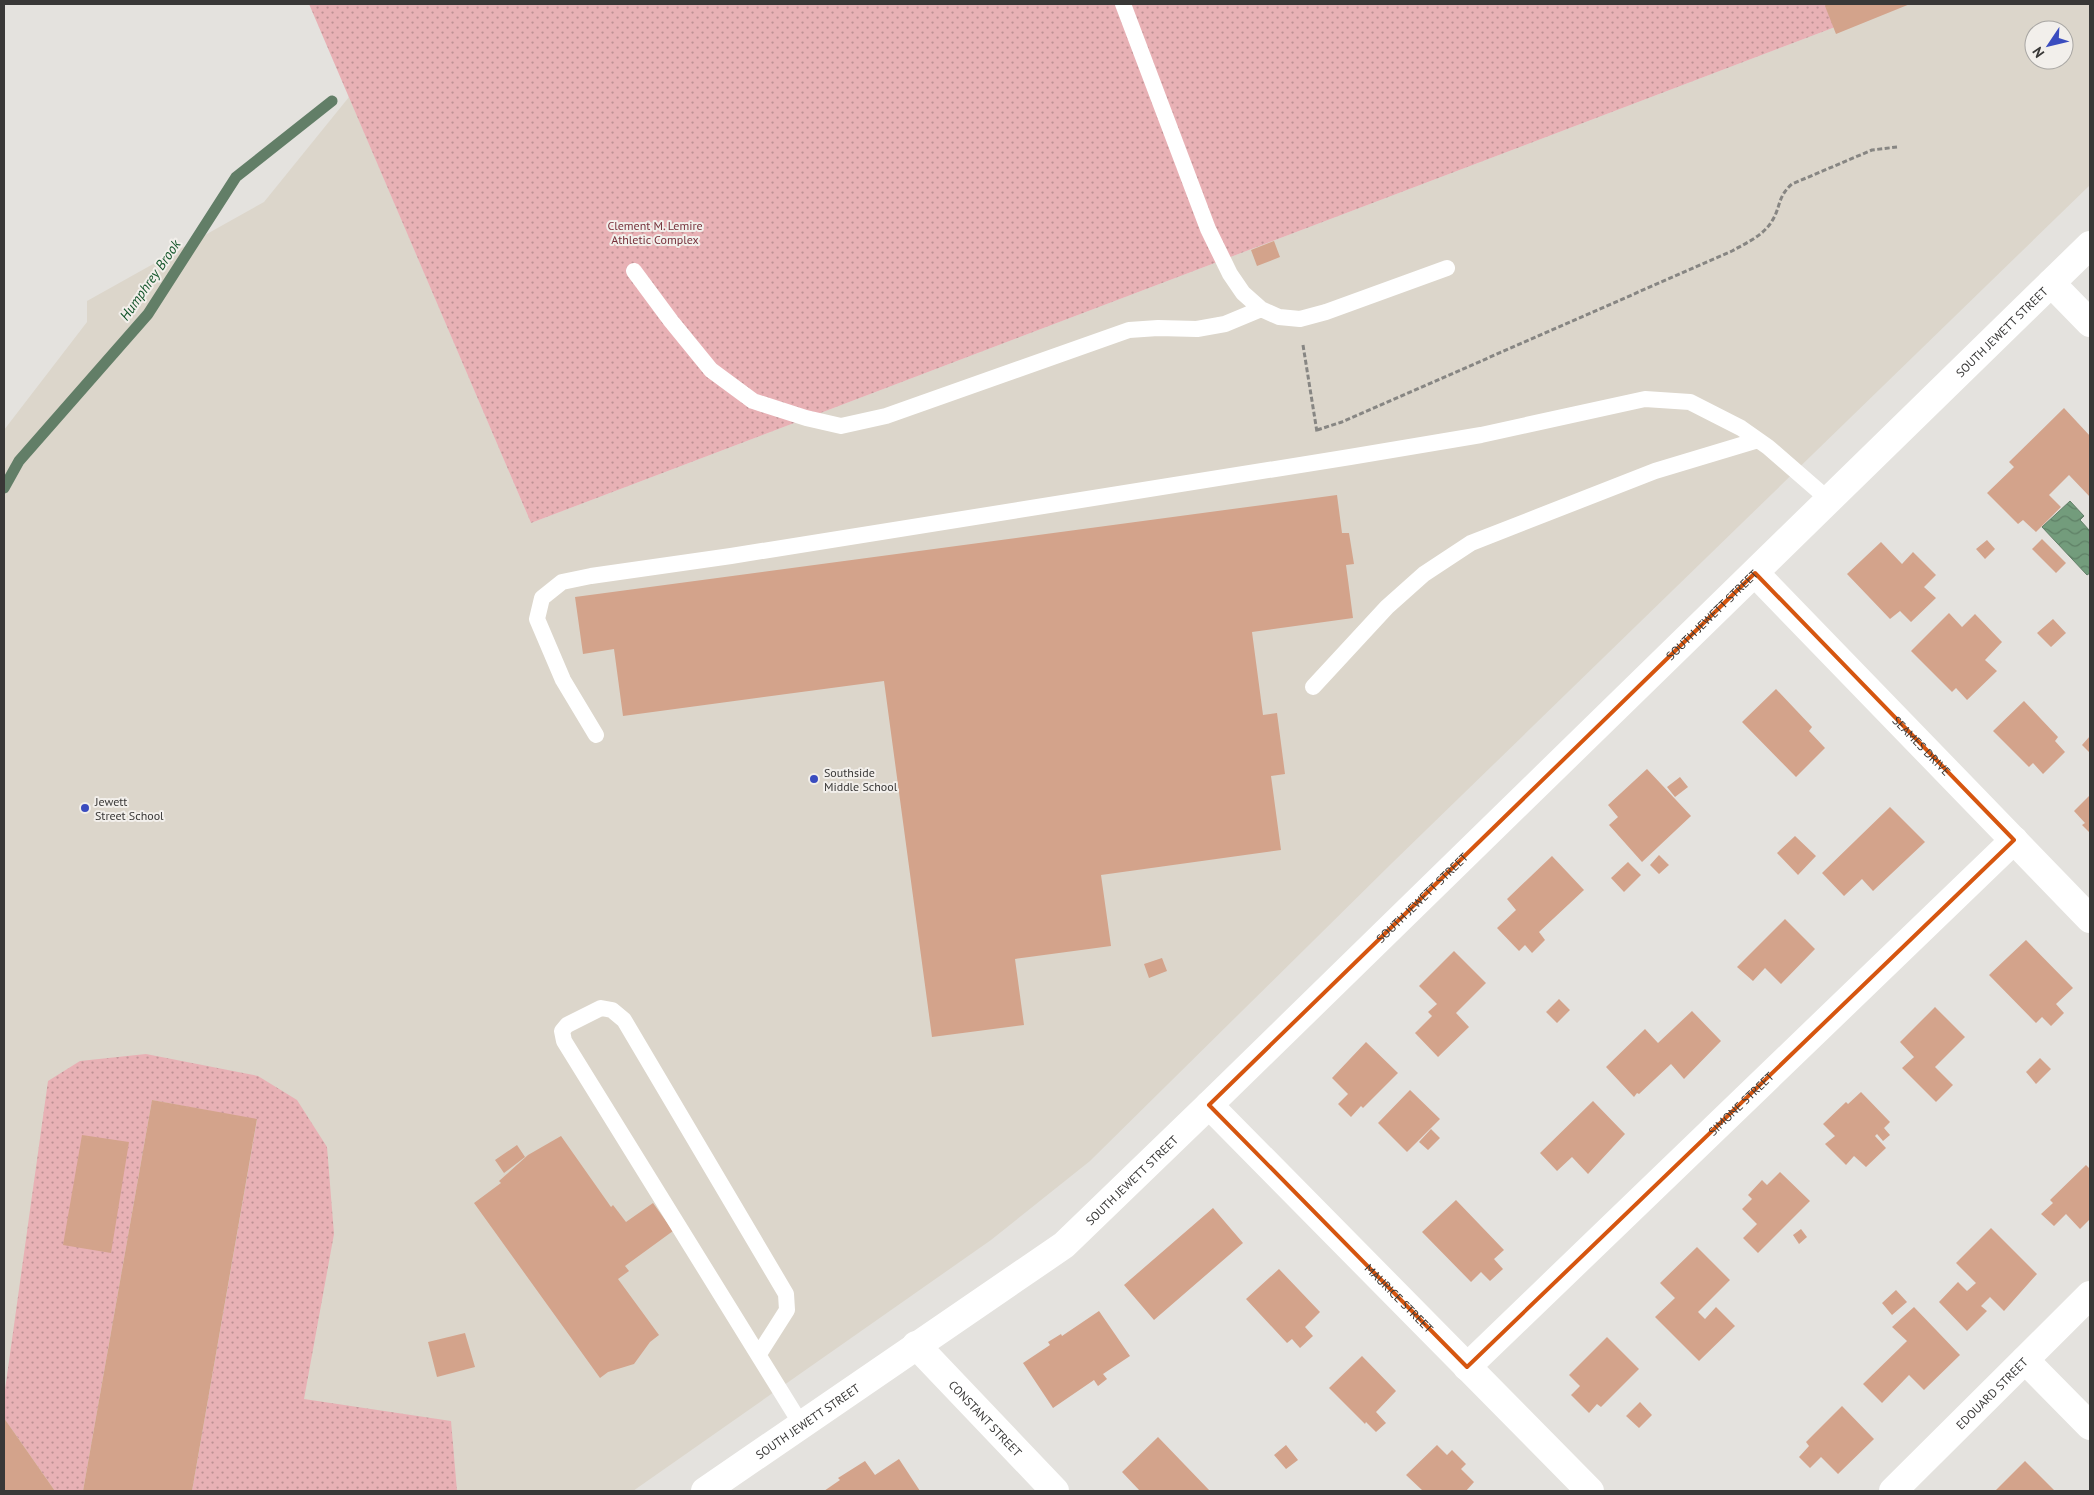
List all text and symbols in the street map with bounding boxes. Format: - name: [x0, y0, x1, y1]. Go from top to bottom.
- north arrow: [2024, 20, 2074, 70]
- text: N: [2028, 44, 2048, 61]
- park label: Clement M. Lemire Athletic Complex: [607, 218, 703, 247]
- water label: Humphrey Brook: [116, 236, 185, 324]
- street label: SOUTH JEWETT STREET: [1952, 283, 2051, 380]
- street label: SOUTH JEWETT STREET: [1662, 566, 1761, 663]
- street label: SEAMES DRIVE: [1890, 712, 1954, 778]
- place label: Southside Middle School: [824, 765, 898, 794]
- marker: Southside Middle School: [808, 773, 820, 785]
- place label: Jewett Street School: [94, 794, 164, 823]
- marker: Jewett Street School: [79, 802, 91, 814]
- street label: SOUTH JEWETT STREET: [1373, 849, 1471, 946]
- street label: SIMONE STREET: [1705, 1068, 1777, 1138]
- street label: SOUTH JEWETT STREET: [1082, 1132, 1181, 1228]
- street label: MAURICE STREET: [1362, 1260, 1437, 1336]
- street label: EDOUARD STREET: [1952, 1354, 2031, 1432]
- street label: CONSTANT STREET: [946, 1377, 1026, 1460]
- street label: SOUTH JEWETT STREET: [752, 1380, 862, 1462]

